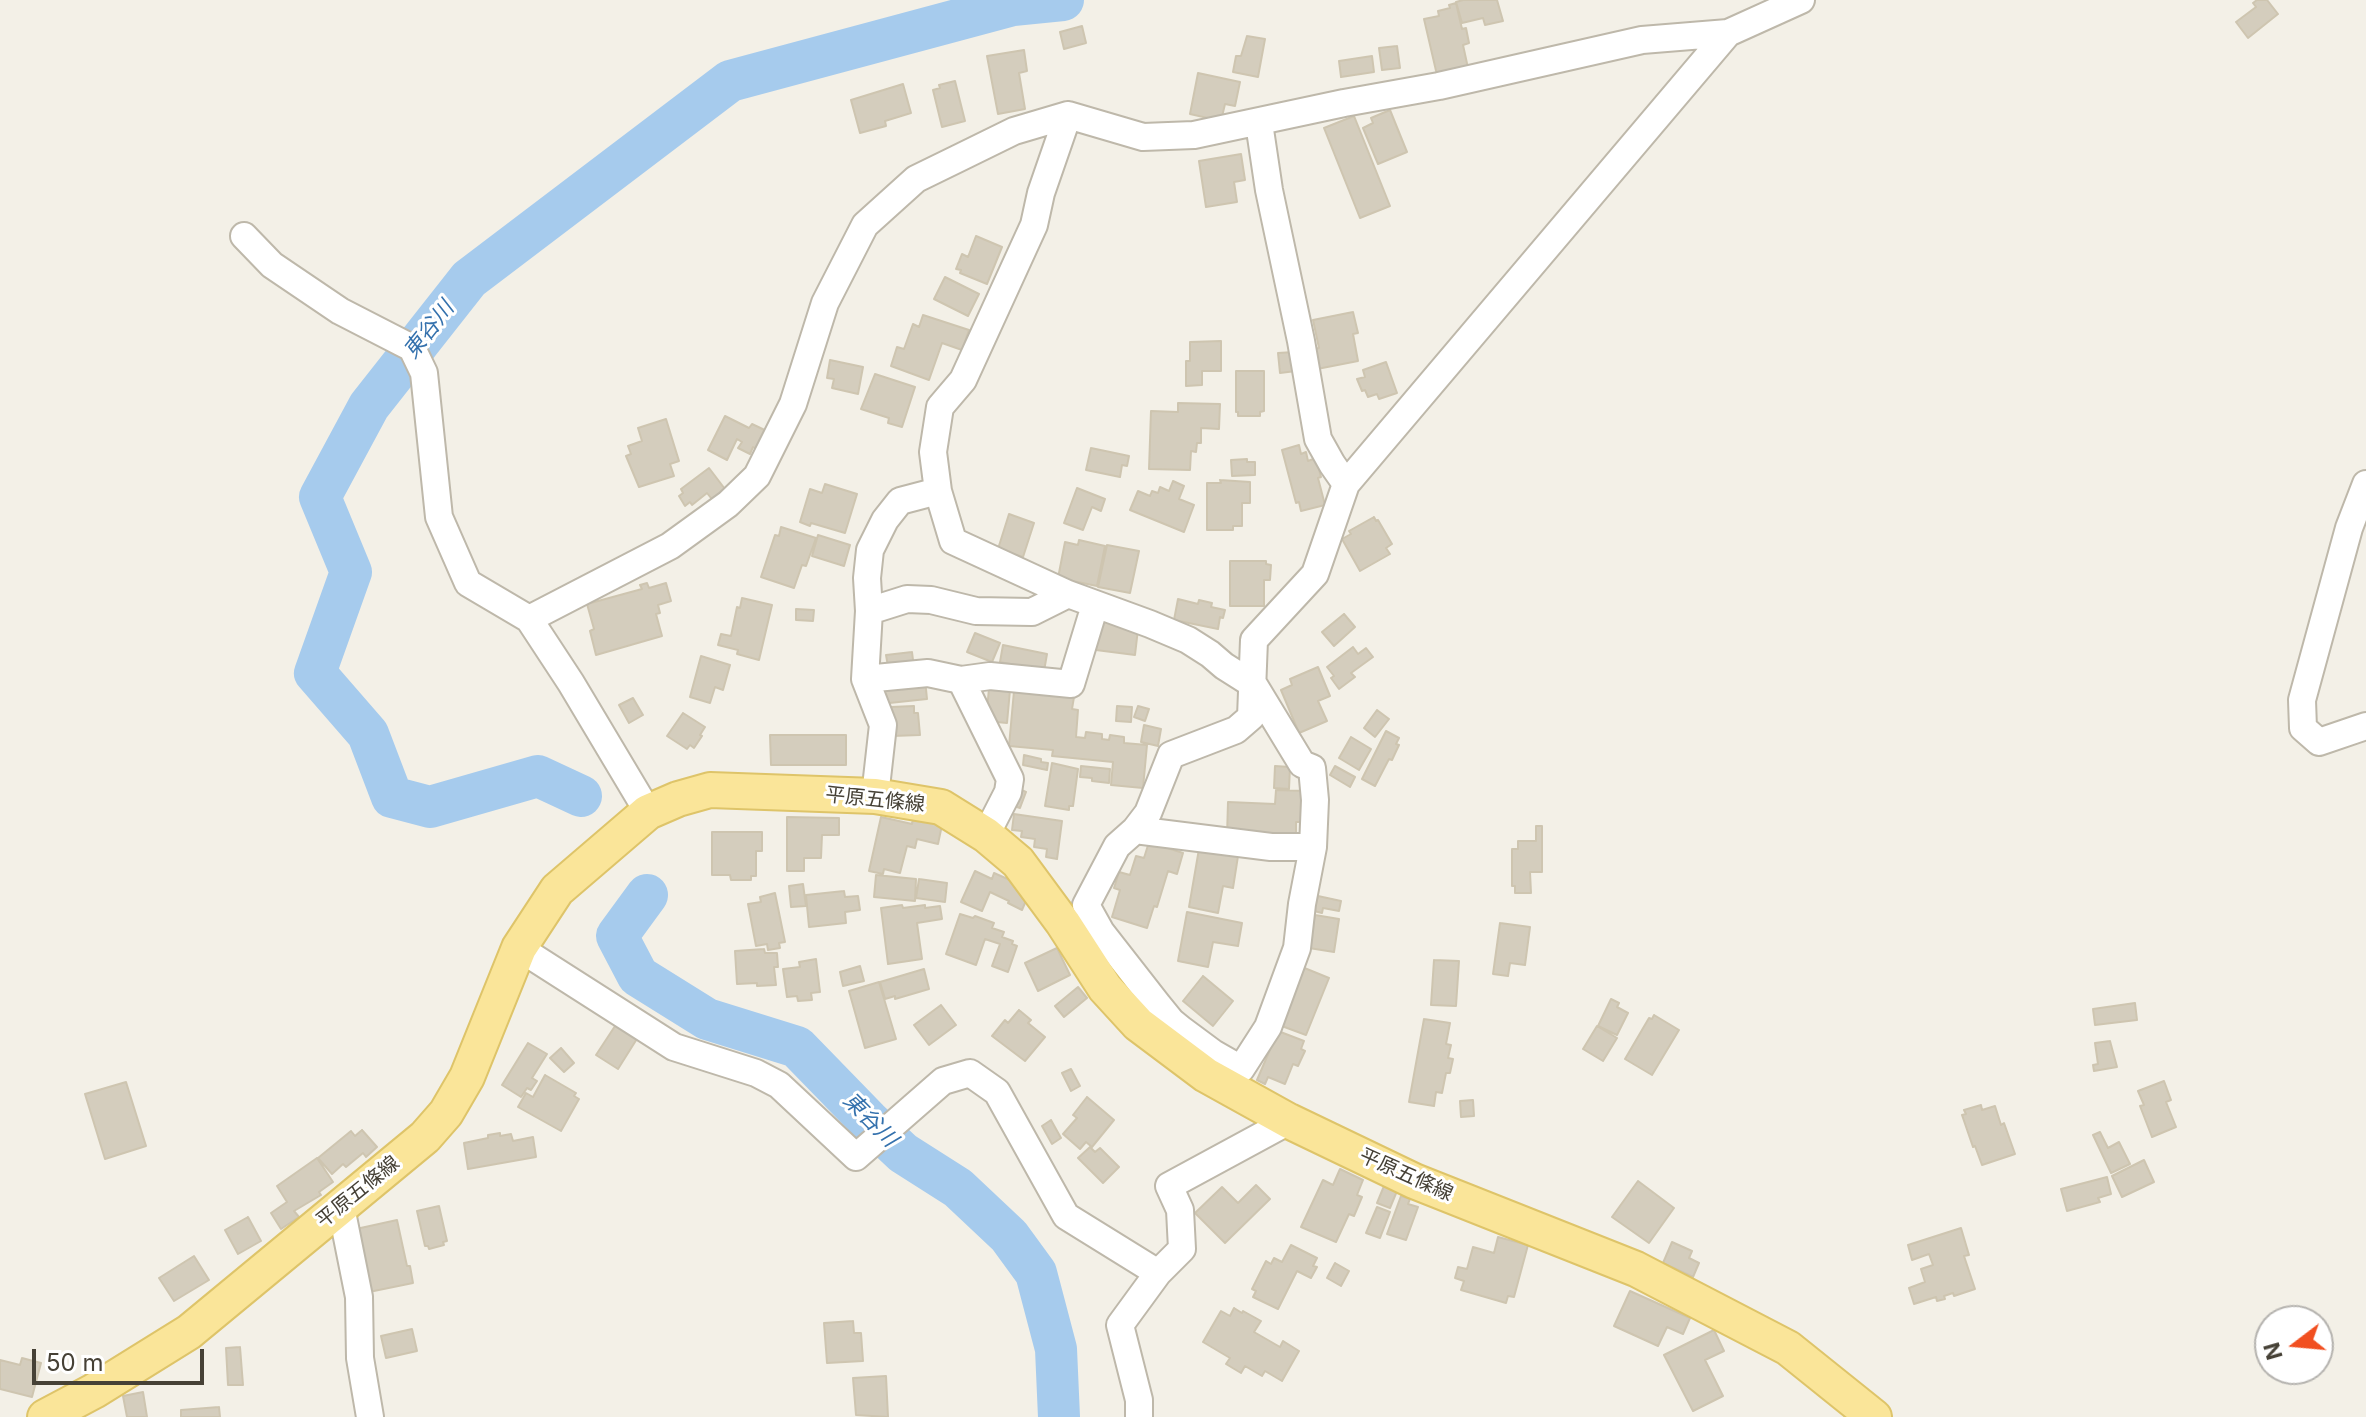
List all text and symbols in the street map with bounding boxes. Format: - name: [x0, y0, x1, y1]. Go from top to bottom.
- water label: 東谷川: [398, 296, 460, 364]
- street label: 平原五條線: [824, 783, 926, 817]
- water label: 東谷川: [837, 1087, 903, 1153]
- street label: 平原五條線: [1355, 1144, 1457, 1206]
- street label: 平原五條線: [312, 1151, 404, 1233]
- north arrow: [2254, 1305, 2334, 1385]
- scale bar: [36, 1333, 208, 1383]
- text: N: [2258, 1339, 2288, 1363]
- text: 50 m: [46, 1348, 104, 1377]

